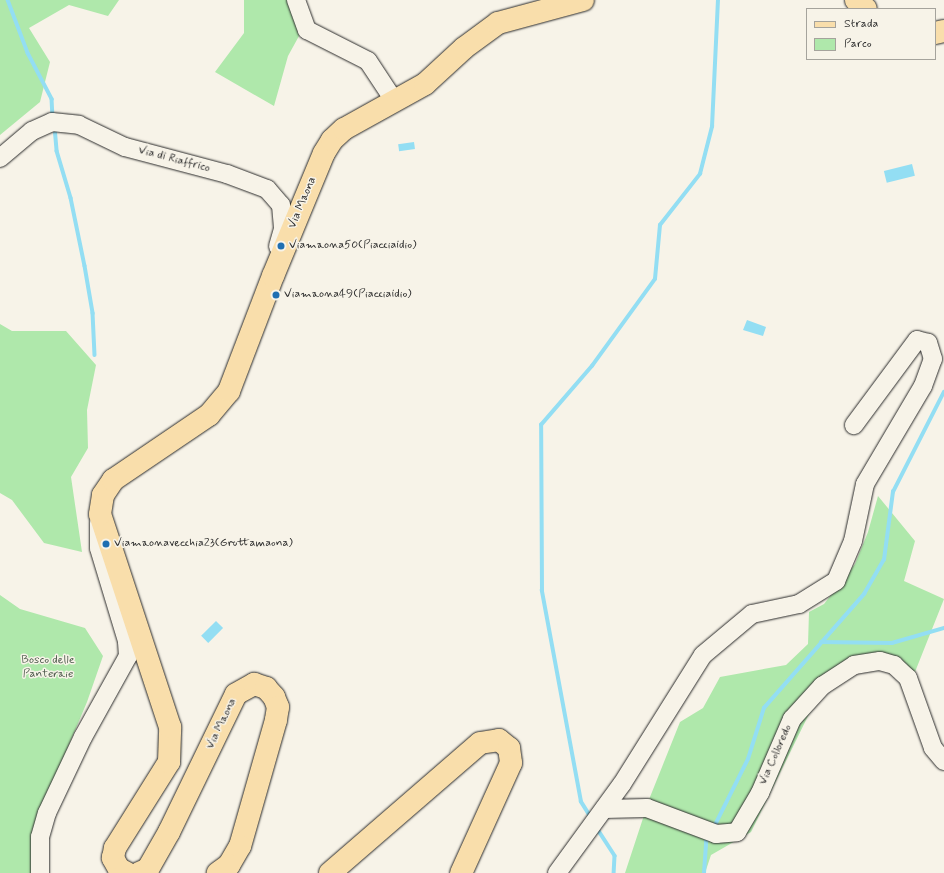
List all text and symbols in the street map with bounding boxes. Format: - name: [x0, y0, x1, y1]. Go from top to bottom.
- legend: [806, 8, 936, 60]
- text: Strada: [844, 16, 878, 32]
- text: Parco: [844, 36, 872, 52]
- street label: Via di Riaffrico: [136, 143, 212, 177]
- street label: Via Maona: [286, 175, 320, 231]
- place label: Viamaona50(Piacciaidio): [289, 239, 416, 253]
- marker: Viamaona50(Piacciaidio): [276, 241, 286, 251]
- place label: Viamaona49(Piacciaidio): [284, 288, 412, 302]
- marker: Viamaona49(Piacciaidio): [271, 290, 281, 300]
- place label: Viamaonavecchia23(Grottamaona): [114, 537, 293, 551]
- marker: Viamaonavecchia23(Grottamaona): [101, 539, 111, 549]
- park label: Bosco delle Panteraie: [21, 654, 75, 682]
- street label: Via Maona: [204, 696, 240, 752]
- street label: Via Colloredo: [756, 723, 796, 787]

